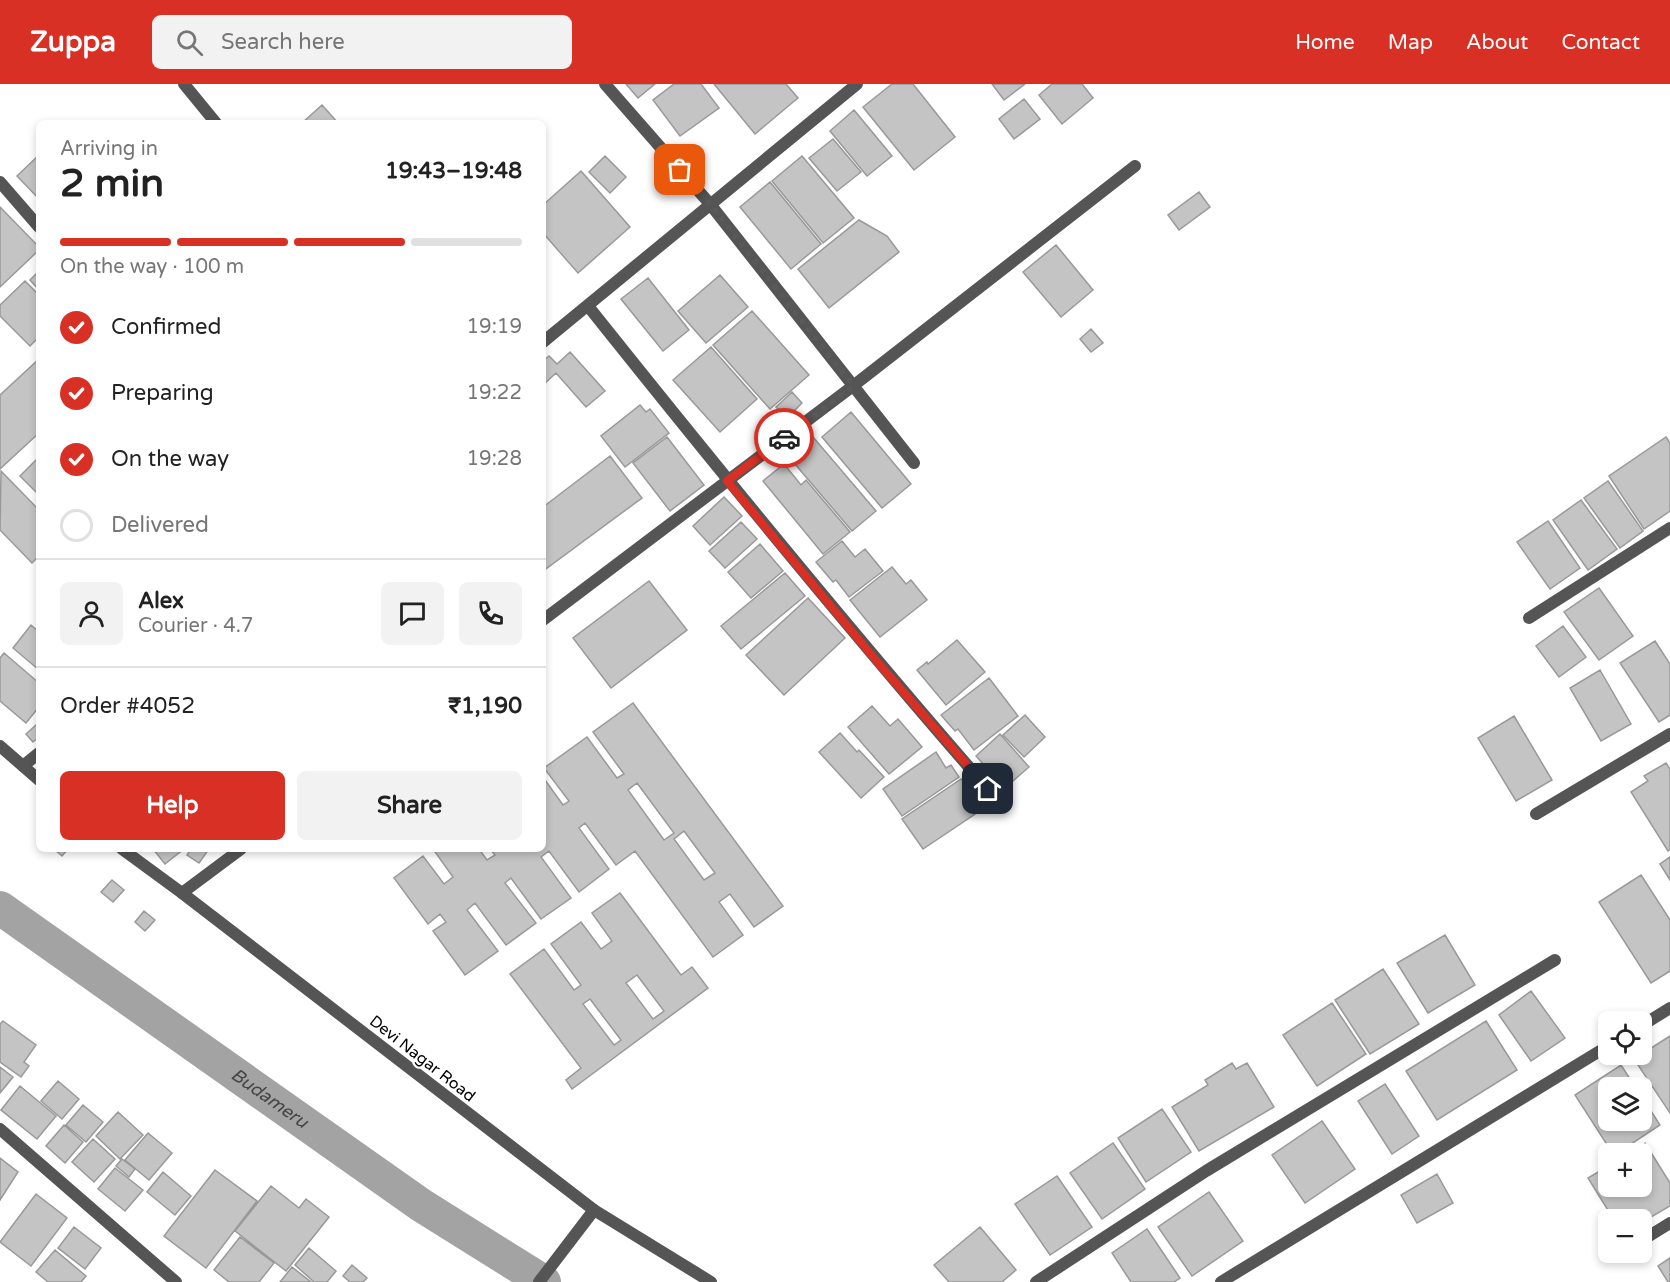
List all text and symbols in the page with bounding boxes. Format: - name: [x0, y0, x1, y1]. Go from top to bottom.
- search box: [152, 15, 572, 69]
- text: Zuppa: [30, 25, 116, 59]
- icon: search: [173, 26, 206, 59]
- text: Search here: [221, 29, 345, 55]
- text: Home: [1295, 30, 1355, 55]
- text: Map: [1388, 30, 1433, 55]
- text: About: [1466, 30, 1528, 55]
- text: Contact: [1561, 30, 1640, 55]
- text: Arriving in: [60, 137, 158, 161]
- pin: [654, 144, 705, 195]
- icon: bag: [663, 153, 696, 186]
- text: 19:43–19:48: [385, 158, 522, 184]
- text: 2 min: [60, 160, 164, 207]
- text: On the way · 100 m: [60, 255, 244, 279]
- icon: check: [60, 311, 93, 344]
- text: Confirmed: [111, 314, 221, 340]
- text: 19:19: [467, 315, 522, 339]
- icon: check: [60, 377, 93, 410]
- text: Preparing: [111, 380, 214, 406]
- text: 19:22: [467, 381, 522, 405]
- courier: [754, 408, 814, 468]
- icon: car: [768, 422, 801, 455]
- icon: check: [60, 443, 93, 476]
- text: On the way: [111, 446, 229, 472]
- text: 19:28: [467, 447, 522, 471]
- text: Delivered: [111, 512, 209, 538]
- button: person: [60, 582, 123, 645]
- button: chat: [381, 582, 444, 645]
- button: phone: [459, 582, 522, 645]
- text: Alex: [138, 588, 184, 614]
- text: Courier · 4.7: [138, 614, 253, 638]
- text: Order #4052: [60, 693, 195, 719]
- text: ₹1,190: [448, 693, 522, 719]
- pin: [962, 763, 1013, 814]
- button: Help: [60, 771, 285, 840]
- button: Share: [297, 771, 522, 840]
- icon: home: [971, 772, 1004, 805]
- street label: Devi Nagar Road: [365, 1011, 479, 1106]
- map controls: [1598, 1011, 1652, 1263]
- button: locate: [1598, 1011, 1652, 1065]
- water label: Budameru: [227, 1063, 313, 1134]
- button: layers: [1598, 1077, 1652, 1131]
- button: +: [1598, 1143, 1652, 1197]
- button: −: [1598, 1209, 1652, 1263]

